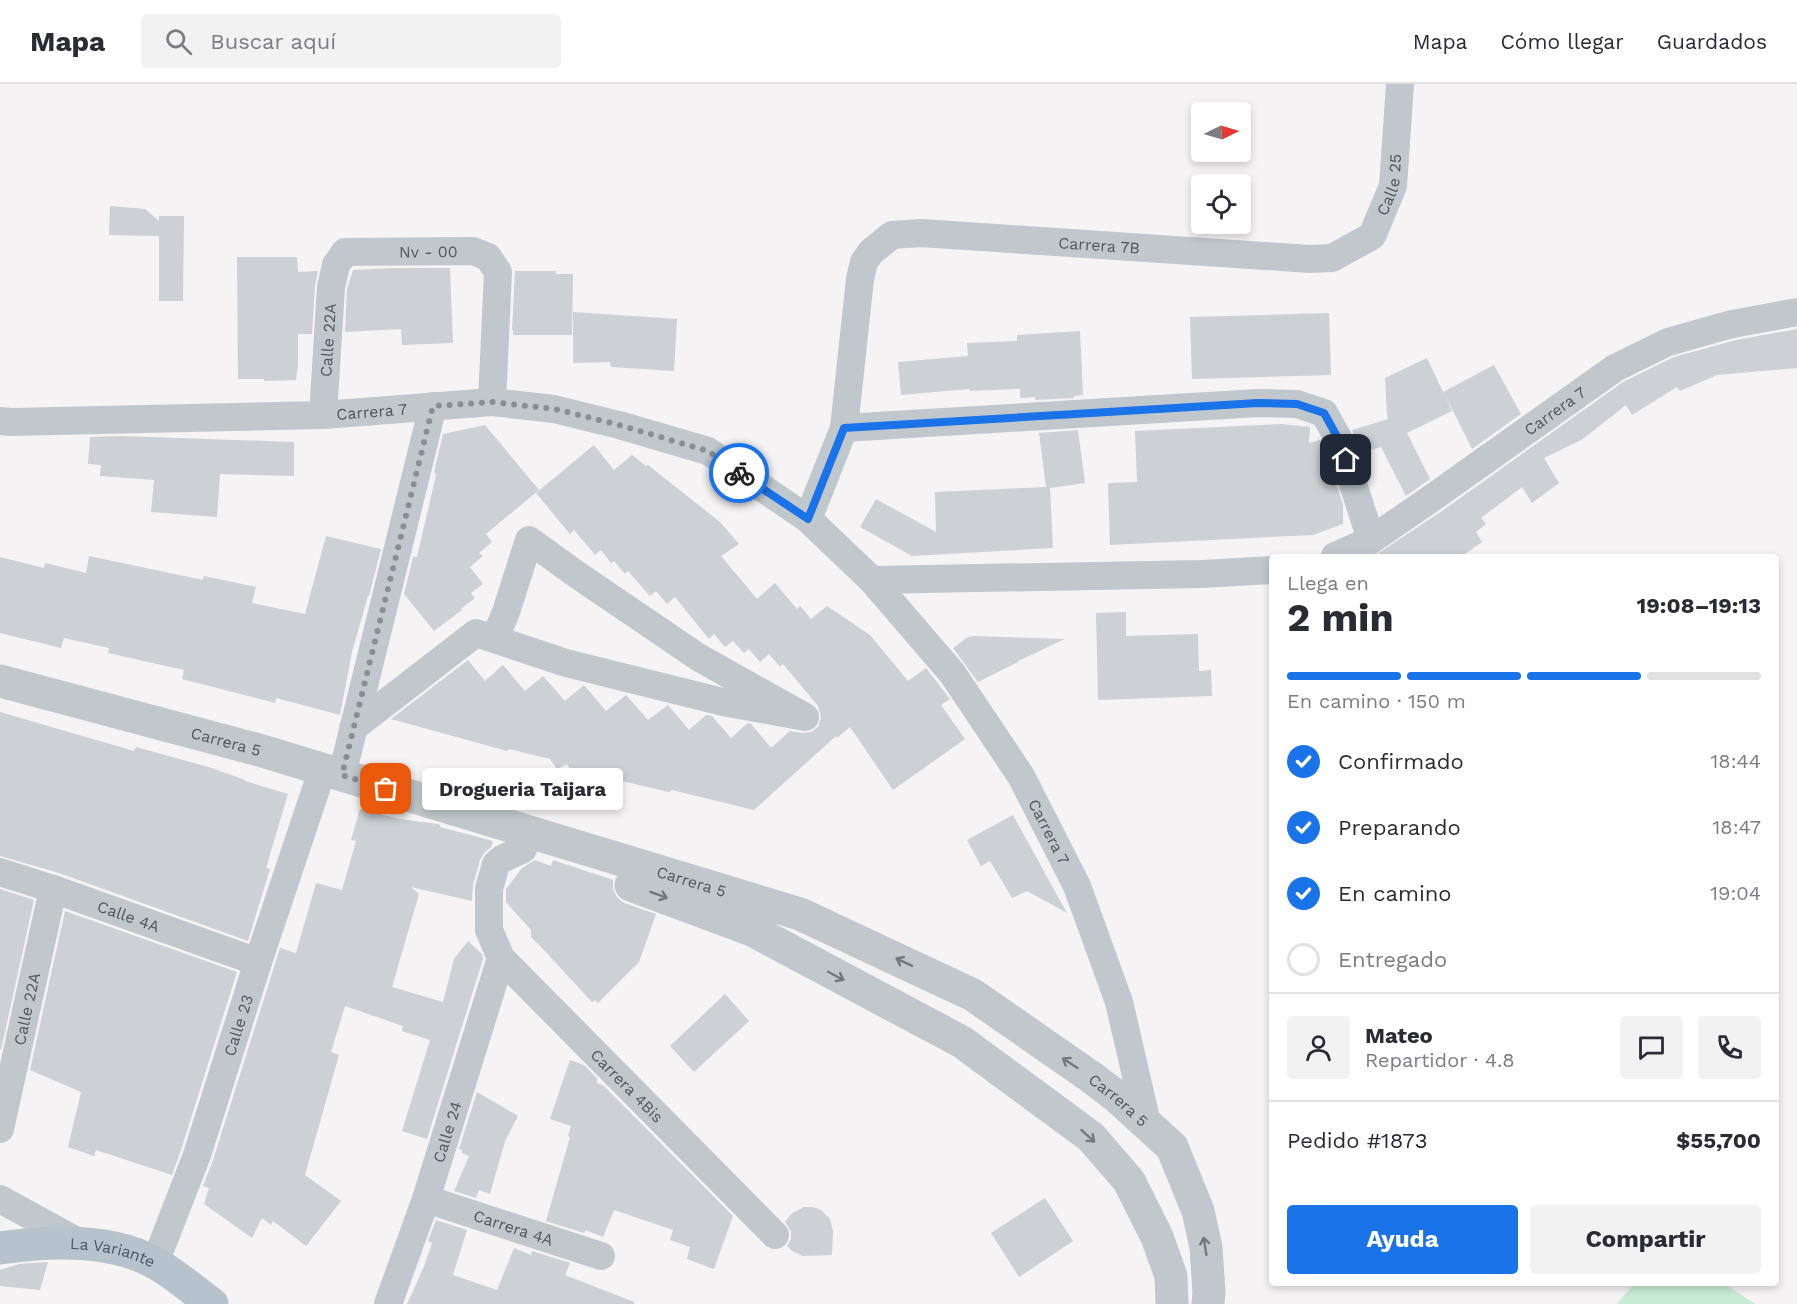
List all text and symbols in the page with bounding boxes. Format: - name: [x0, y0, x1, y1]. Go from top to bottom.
- search box: [141, 14, 561, 68]
- text: Mapa: [30, 25, 105, 58]
- icon: search: [162, 25, 195, 58]
- text: Buscar aquí: [210, 29, 336, 54]
- text: Mapa: [1413, 29, 1467, 54]
- text: Cómo llegar: [1500, 29, 1624, 54]
- text: Guardados: [1657, 29, 1767, 54]
- north arrow: [1191, 102, 1251, 162]
- map controls: [1191, 102, 1251, 234]
- street label: Calle 25: [1372, 153, 1405, 218]
- button: locate: [1191, 174, 1251, 234]
- street label: Carrera 7B: [1058, 233, 1140, 257]
- street label: Nv - 00: [399, 242, 458, 261]
- street label: Calle 22A: [316, 302, 339, 378]
- street label: Carrera 7: [1520, 383, 1589, 439]
- street label: Carrera 7: [336, 399, 408, 423]
- pin: [1320, 434, 1371, 485]
- courier: [709, 443, 769, 503]
- icon: home: [1329, 443, 1362, 476]
- icon: bike: [723, 457, 756, 490]
- text: Llega en: [1287, 571, 1369, 595]
- text: 19:08–19:13: [1637, 593, 1761, 618]
- text: 2 min: [1287, 595, 1394, 640]
- text: En camino · 150 m: [1287, 689, 1466, 713]
- street label: Carrera 5: [189, 723, 263, 760]
- icon: check: [1287, 745, 1320, 778]
- text: Confirmado: [1338, 749, 1464, 774]
- text: 18:44: [1711, 749, 1761, 773]
- pin: [360, 763, 411, 814]
- callout: Drogueria Taijara: [422, 768, 623, 810]
- icon: bag: [369, 772, 402, 805]
- text: Drogueria Taijara: [439, 777, 606, 801]
- street label: Carrera 7: [1025, 796, 1074, 867]
- icon: check: [1287, 811, 1320, 844]
- text: Preparando: [1338, 815, 1461, 840]
- text: 18:47: [1713, 815, 1761, 839]
- street label: Carrera 5: [654, 862, 729, 901]
- icon: check: [1287, 877, 1320, 910]
- text: En camino: [1338, 881, 1452, 906]
- text: 19:04: [1710, 881, 1761, 905]
- one-way arrow: [649, 891, 668, 902]
- street label: Calle 4A: [95, 896, 163, 936]
- text: Entregado: [1338, 947, 1447, 972]
- one-way arrow: [896, 956, 914, 968]
- street label: Calle 22A: [9, 970, 44, 1047]
- one-way arrow: [827, 971, 845, 982]
- street label: Calle 23: [219, 992, 257, 1058]
- button: person: [1287, 1016, 1350, 1079]
- button: chat: [1620, 1016, 1683, 1079]
- button: phone: [1698, 1016, 1761, 1079]
- text: Mateo: [1365, 1023, 1433, 1048]
- street label: Carrera 4Bis: [587, 1045, 668, 1126]
- text: Repartidor · 4.8: [1365, 1048, 1515, 1072]
- one-way arrow: [1063, 1057, 1079, 1069]
- street label: Carrera 5: [1085, 1069, 1152, 1130]
- street label: Calle 24: [428, 1099, 465, 1165]
- text: Pedido #1873: [1287, 1128, 1428, 1153]
- text: $55,700: [1676, 1128, 1761, 1153]
- one-way arrow: [1080, 1129, 1096, 1143]
- button: Ayuda: [1287, 1205, 1518, 1274]
- button: Compartir: [1530, 1205, 1761, 1274]
- street label: Carrera 4A: [471, 1206, 556, 1250]
- street label: La Variante: [70, 1234, 159, 1271]
- one-way arrow: [1200, 1236, 1211, 1256]

